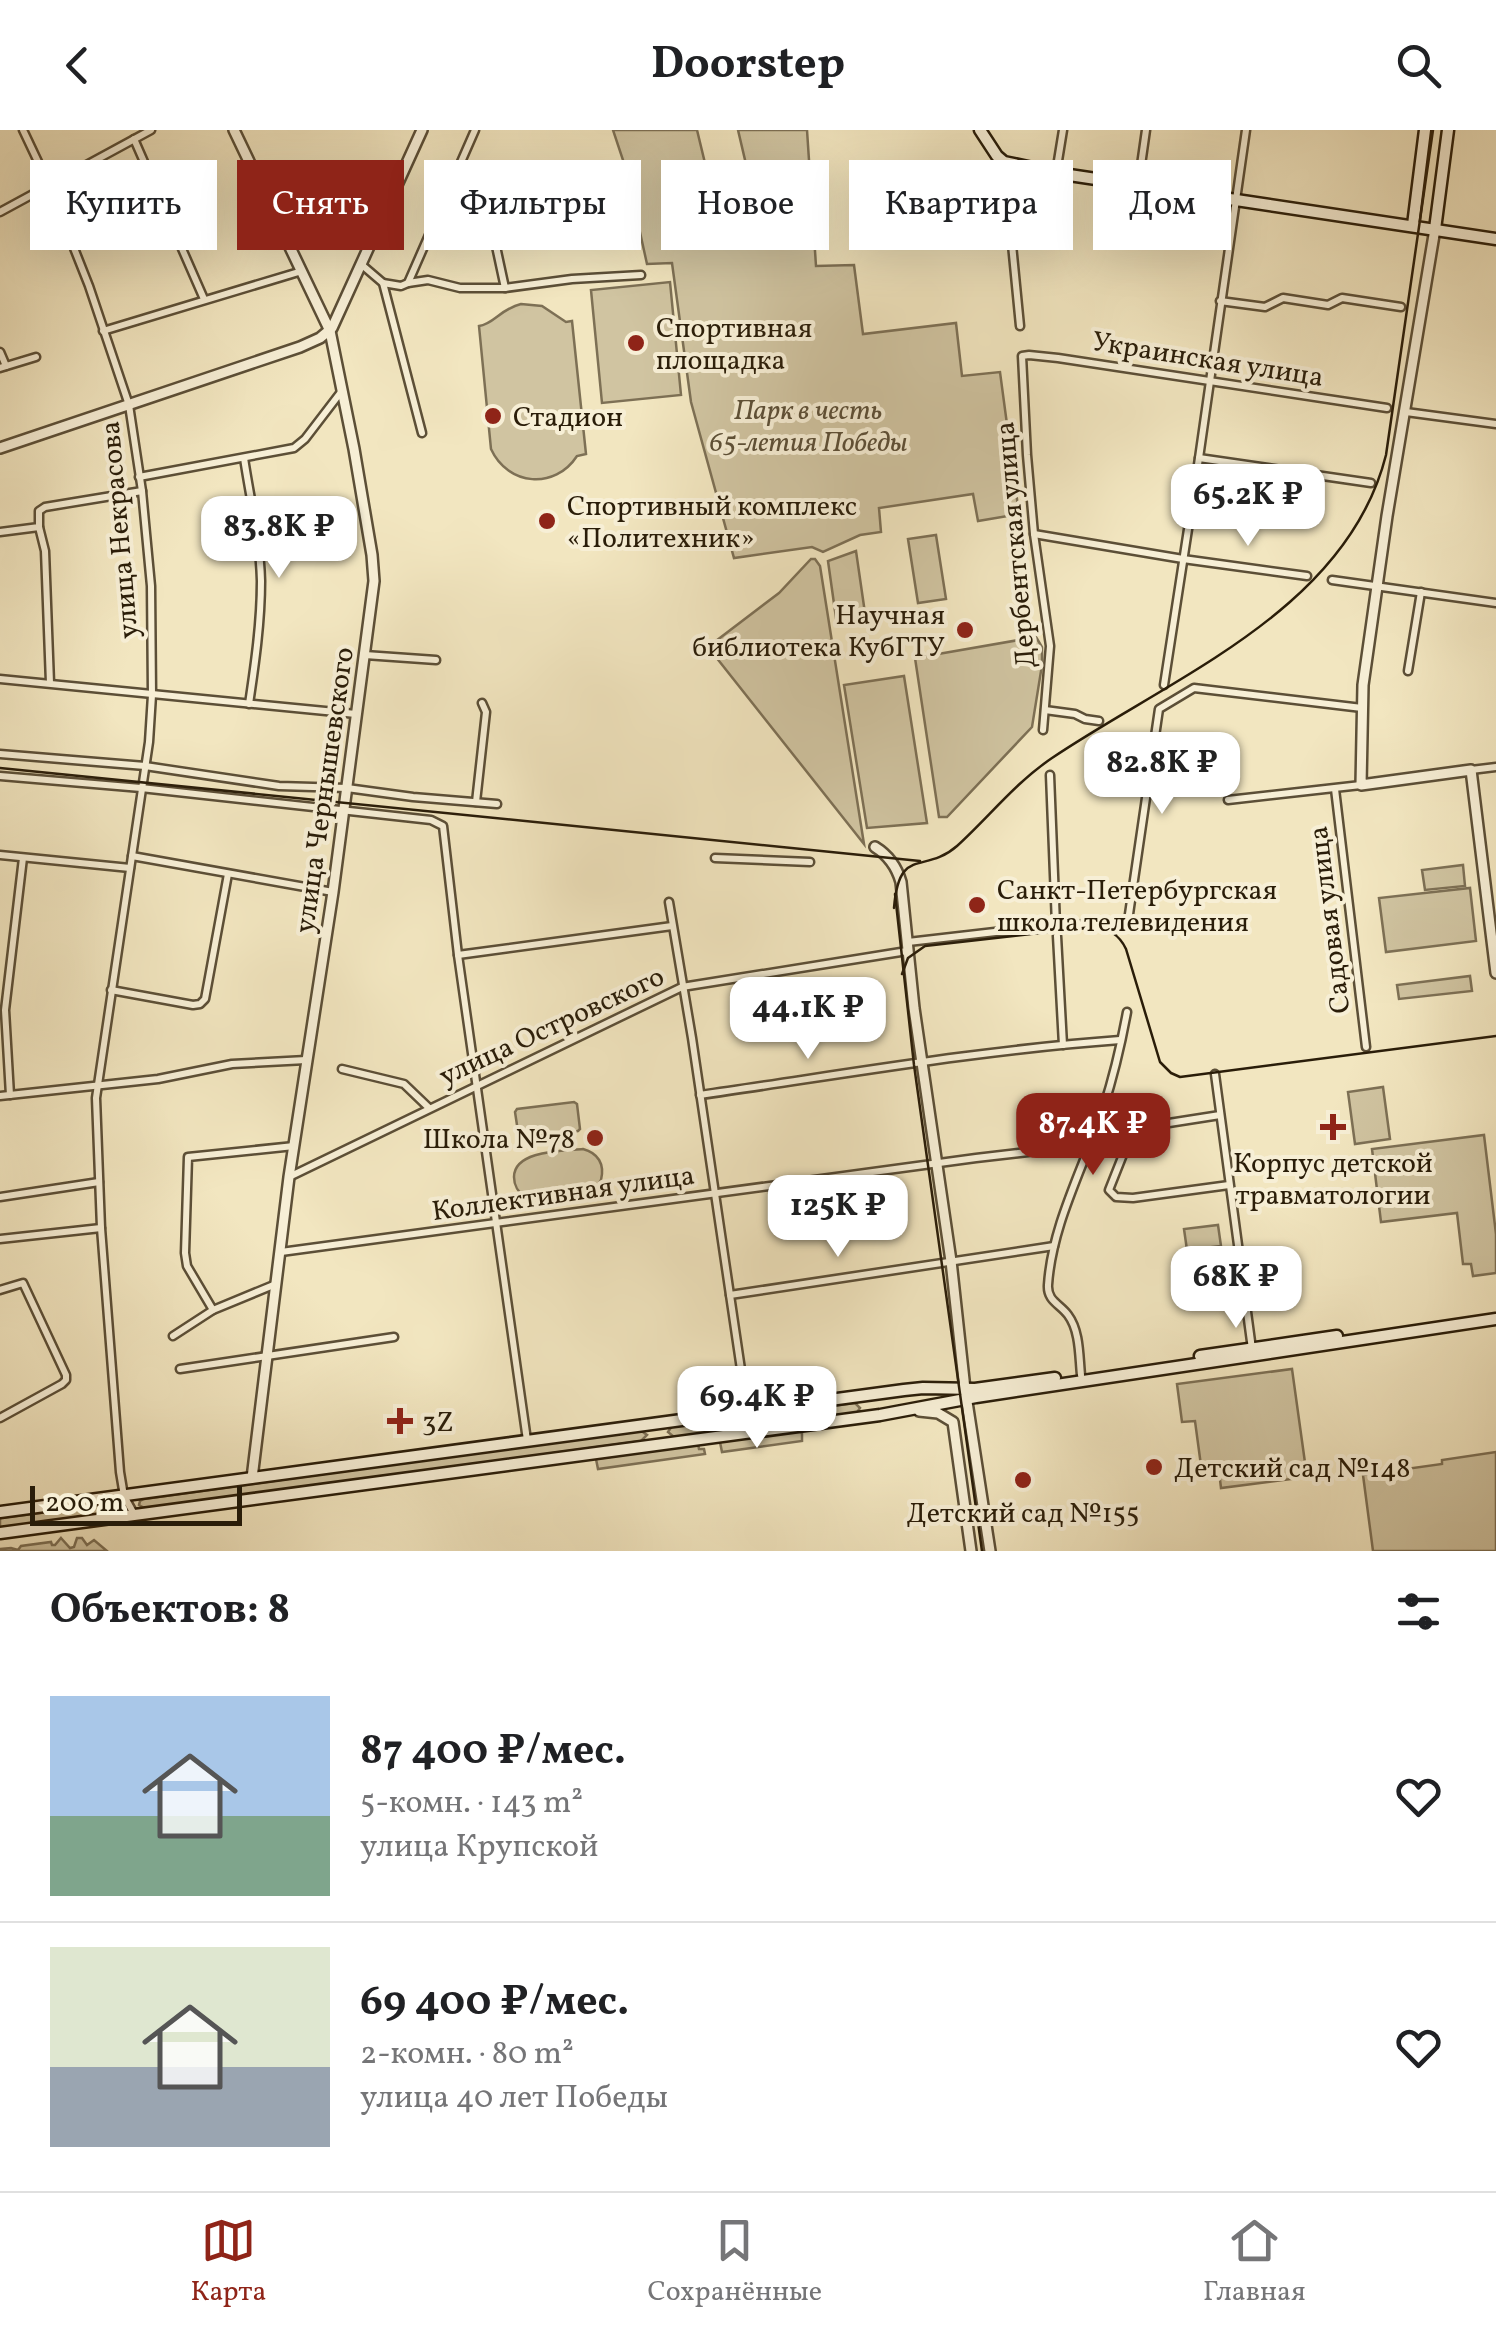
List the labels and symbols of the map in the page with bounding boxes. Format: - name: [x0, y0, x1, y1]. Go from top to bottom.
- place label: Спортивная площадка: [656, 310, 812, 381]
- street label: Украинская улица: [1089, 323, 1326, 398]
- marker: Спортивная площадка: [625, 332, 647, 354]
- park label: Парк в честь 65-летия Победы: [708, 392, 908, 463]
- place label: Стадион: [513, 399, 623, 438]
- marker: Стадион: [482, 405, 504, 427]
- street label: улица Некрасова: [92, 419, 149, 640]
- street label: Дербентская улица: [986, 420, 1047, 670]
- pin: 65.2K ₽: [1156, 464, 1340, 549]
- place label: Спортивный комплекс «Политехник»: [567, 488, 857, 559]
- pin: 83.8K ₽: [187, 496, 371, 581]
- marker: Спортивный комплекс «Политехник»: [536, 510, 558, 532]
- place label: Научная библиотека КубГТУ: [692, 597, 945, 668]
- marker: Научная библиотека КубГТУ: [954, 619, 976, 641]
- street label: улица Чернышевского: [286, 645, 365, 936]
- pin: 82.8K ₽: [1070, 732, 1254, 817]
- street label: Садовая улица: [1300, 824, 1361, 1016]
- place label: Санкт-Петербургская школа телевидения: [997, 872, 1277, 943]
- marker: Санкт-Петербургская школа телевидения: [966, 894, 988, 916]
- street label: улица Островского: [433, 958, 671, 1097]
- pin: 44.1K ₽: [716, 977, 900, 1062]
- pin: 87.4K ₽: [1001, 1093, 1185, 1178]
- marker: Корпус детской травматологии: [1320, 1114, 1346, 1140]
- place label: Школа №78: [423, 1121, 575, 1160]
- marker: Школа №78: [584, 1127, 606, 1149]
- place label: Корпус детской травматологии: [1233, 1145, 1433, 1216]
- street label: Коллективная улица: [429, 1157, 697, 1232]
- pin: 125K ₽: [757, 1175, 919, 1260]
- pin: 68K ₽: [1166, 1246, 1306, 1331]
- pin: 69.4K ₽: [665, 1366, 849, 1451]
- place label: 3Z: [422, 1404, 454, 1443]
- marker: 3Z: [387, 1408, 413, 1434]
- place label: Детский сад №148: [1174, 1450, 1410, 1489]
- marker: Детский сад №148: [1143, 1456, 1165, 1478]
- marker: Детский сад №155: [1012, 1469, 1034, 1491]
- scale bar: [30, 1481, 242, 1526]
- place label: Детский сад №155: [907, 1495, 1140, 1534]

